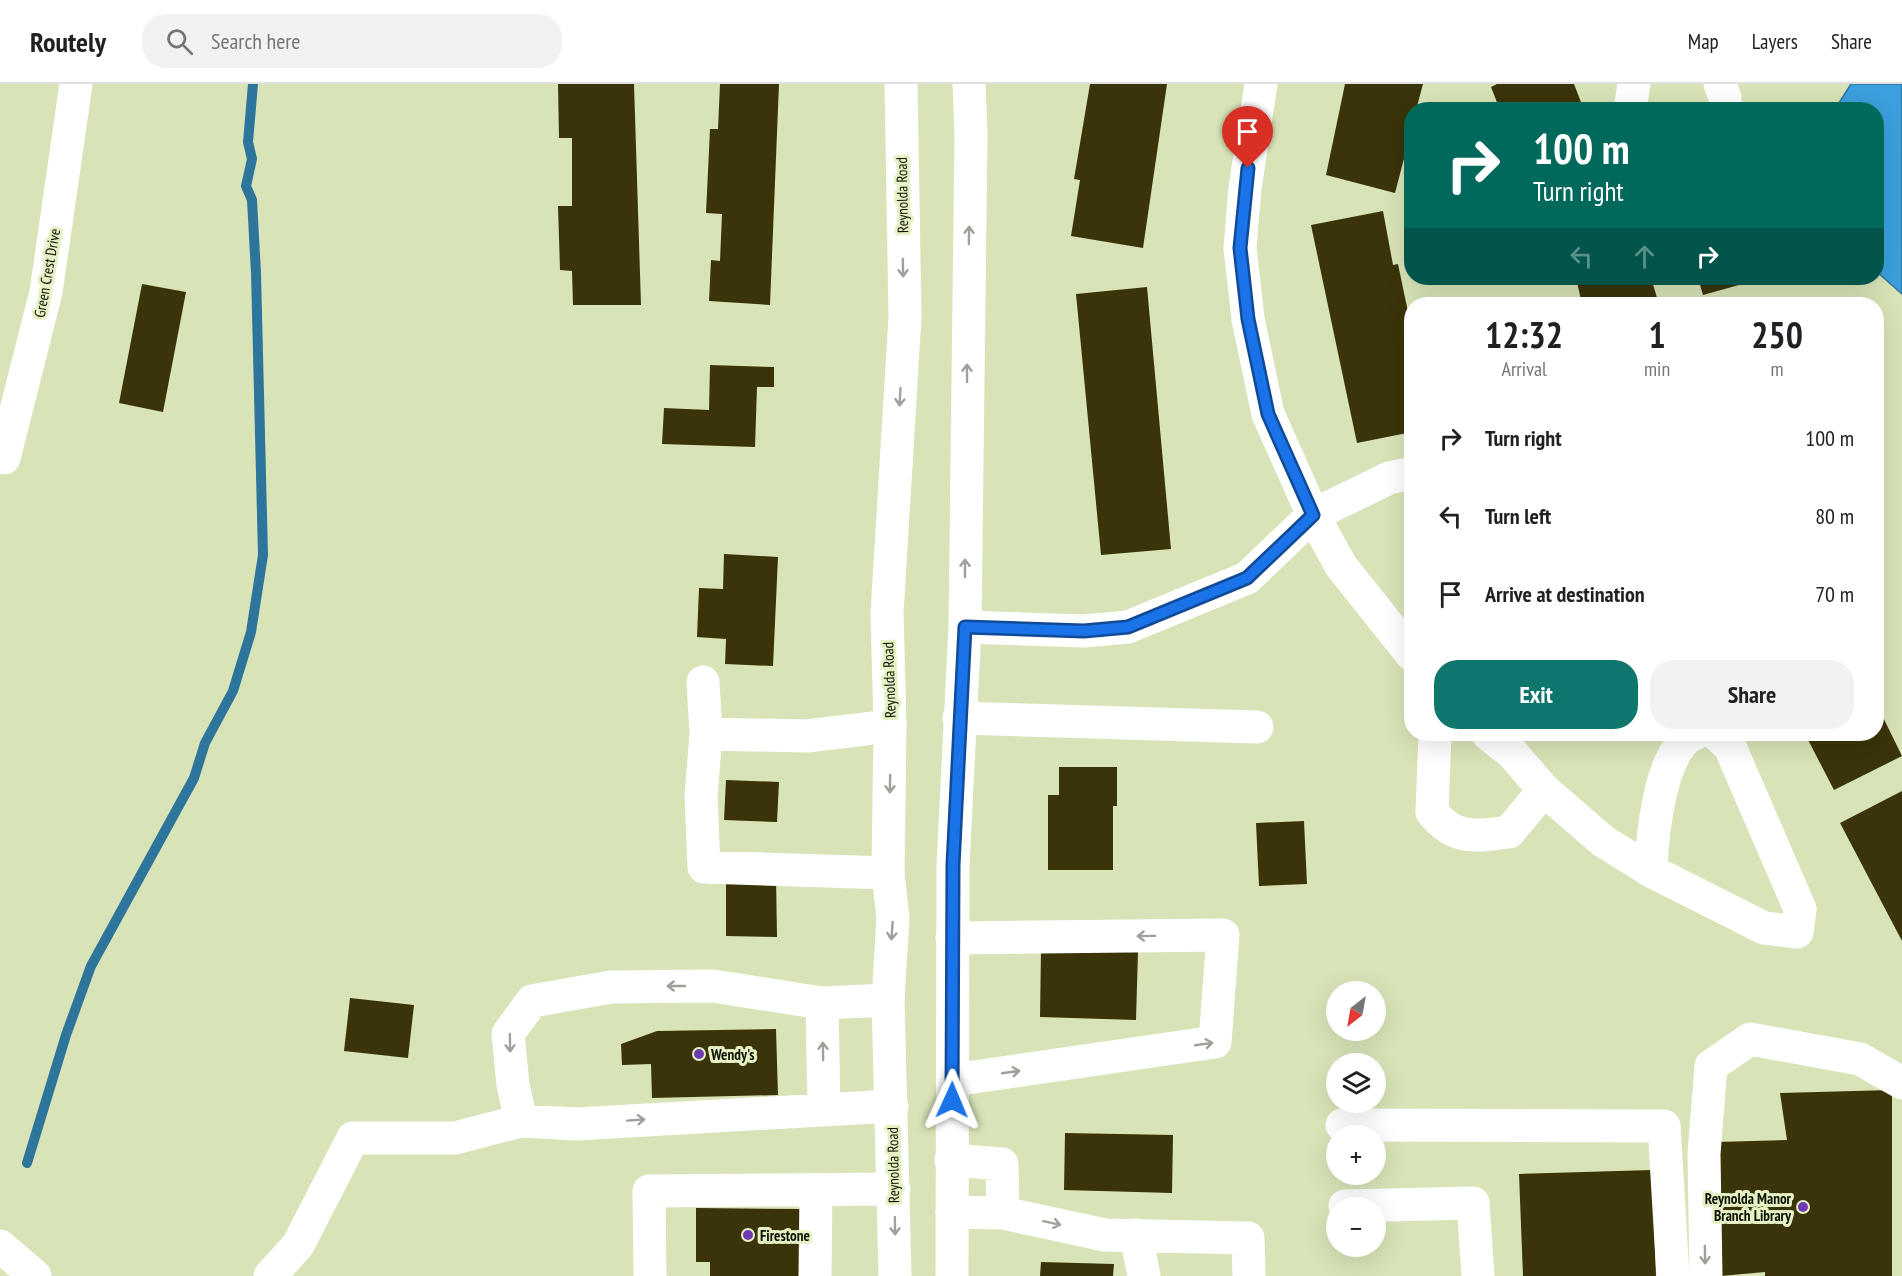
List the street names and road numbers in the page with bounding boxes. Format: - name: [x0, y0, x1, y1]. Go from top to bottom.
- street label: Reynolda Road: [892, 157, 912, 233]
- street label: Green Crest Drive: [30, 227, 64, 319]
- street label: Reynolda Road: [878, 642, 900, 718]
- street label: Reynolda Road: [883, 1127, 903, 1203]

